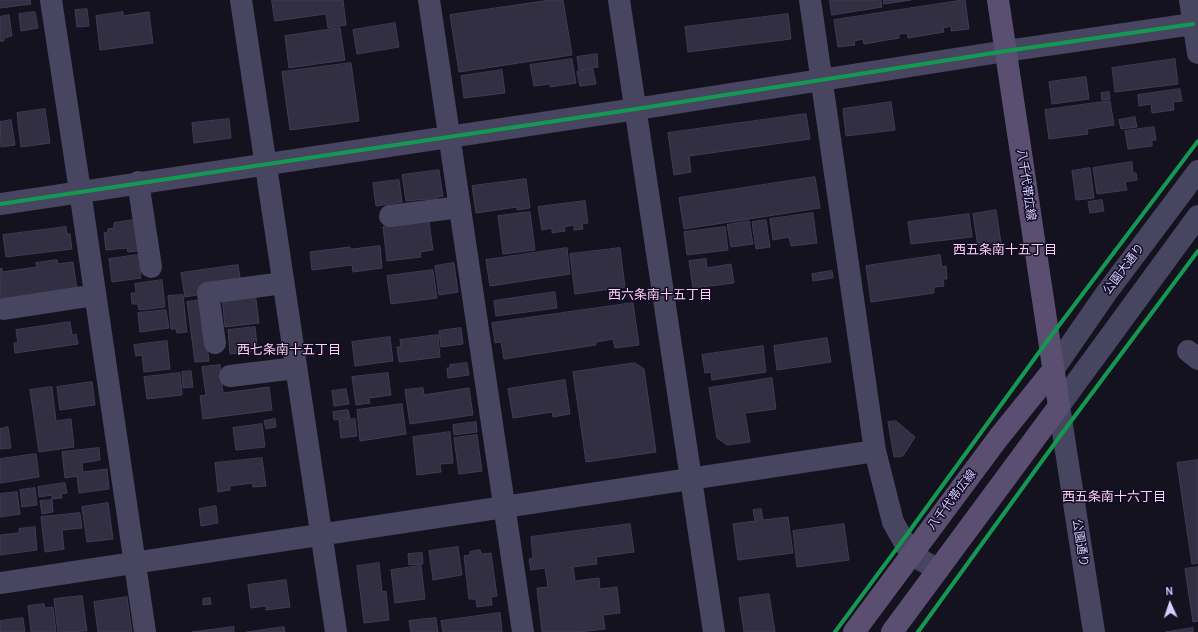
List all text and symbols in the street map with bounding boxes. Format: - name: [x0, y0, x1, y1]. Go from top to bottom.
- street label: 八千代帯広線: [1014, 148, 1038, 222]
- street label: 公園大通り: [1100, 241, 1148, 297]
- district label: 西五条南十五丁目: [953, 242, 1057, 258]
- district label: 西六条南十五丁目: [608, 287, 712, 303]
- district label: 西七条南十五丁目: [237, 342, 341, 358]
- street label: 八千代帯広線: [925, 467, 979, 533]
- district label: 西五条南十六丁目: [1062, 489, 1166, 505]
- street label: 公園通り: [1069, 518, 1091, 568]
- north arrow: [1150, 584, 1190, 624]
- text: N: [1165, 585, 1174, 598]

